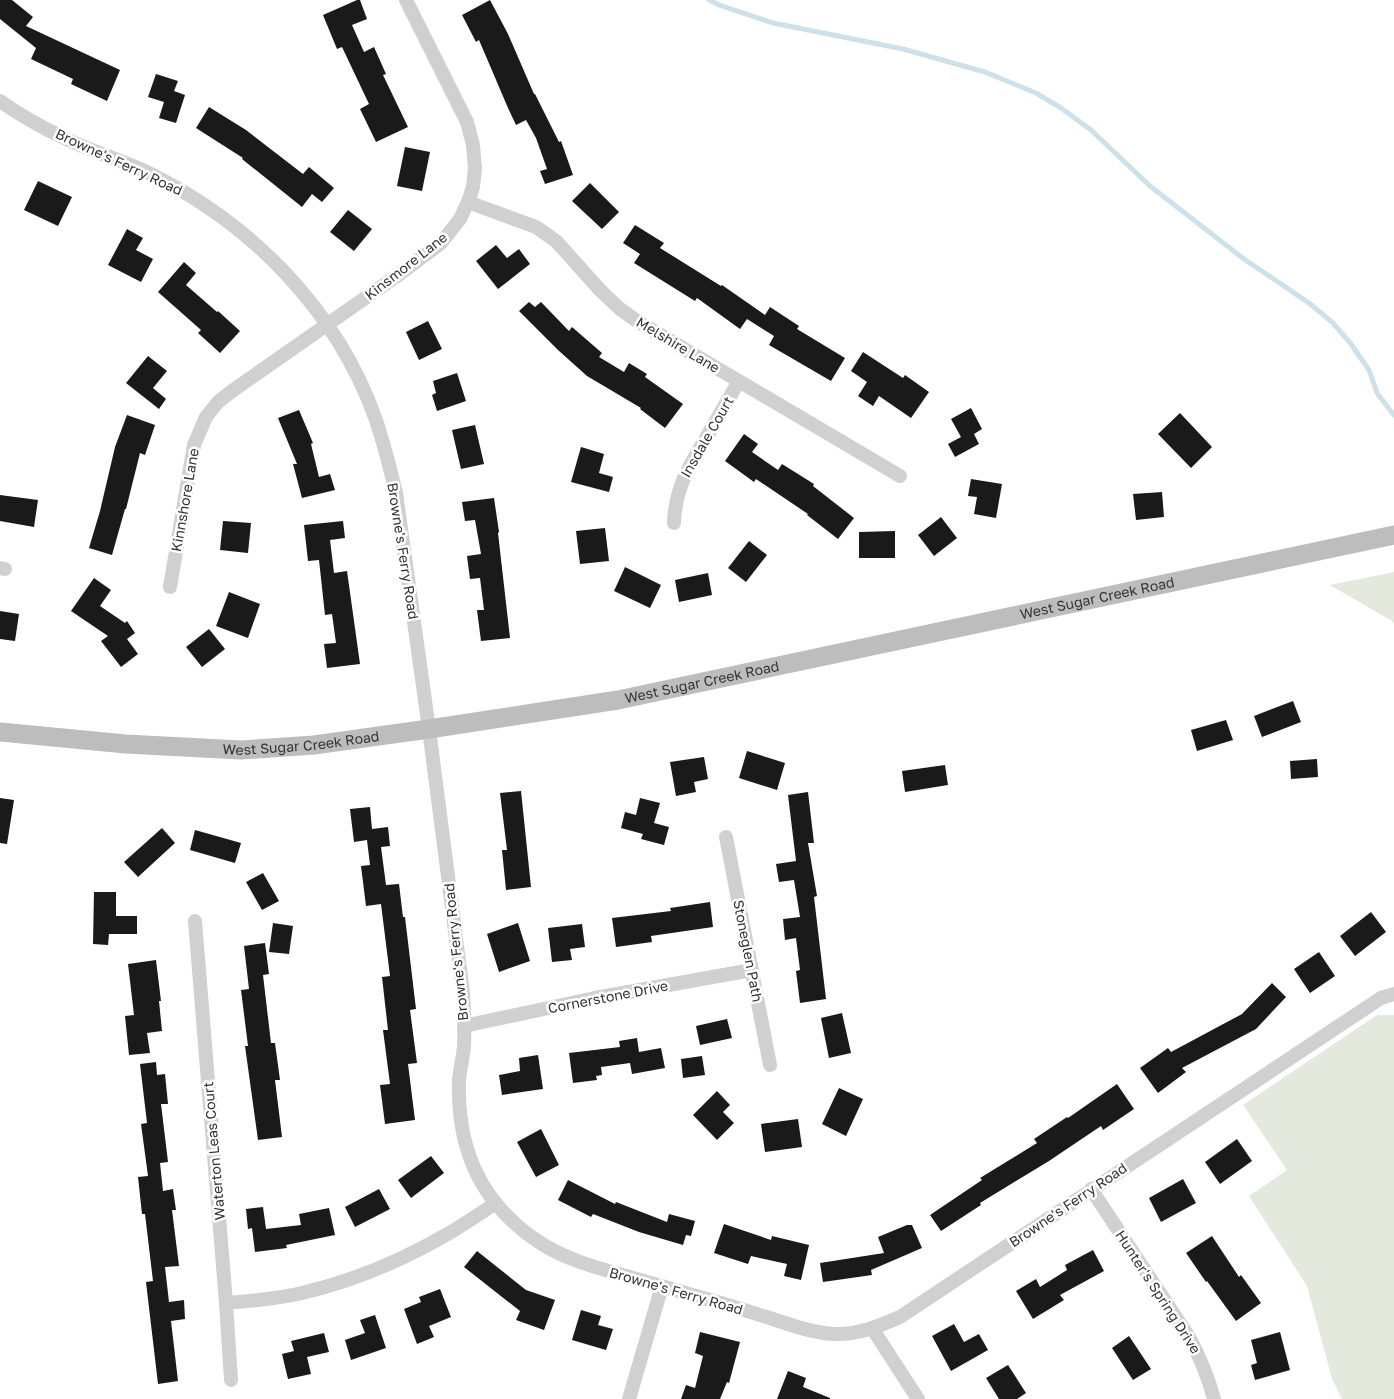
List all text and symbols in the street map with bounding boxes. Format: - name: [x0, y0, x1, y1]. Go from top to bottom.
- street label: Browne's Ferry Road: [53, 125, 185, 198]
- street label: Kinsmore Lane: [361, 228, 450, 303]
- street label: Melshire Lane: [634, 313, 723, 376]
- street label: Insdale Court: [677, 393, 737, 480]
- street label: Kinnshore Lane: [167, 447, 202, 553]
- street label: Browne's Ferry Road: [384, 481, 423, 620]
- street label: West Sugar Creek Road: [1018, 573, 1176, 622]
- street label: West Sugar Creek Road: [623, 657, 781, 706]
- street label: West Sugar Creek Road: [222, 727, 380, 758]
- street label: Browne's Ferry Road: [440, 882, 471, 1022]
- street label: Stoneglen Path: [730, 898, 767, 1003]
- street label: Cornerstone Drive: [546, 977, 669, 1016]
- street label: Waterton Leas Court: [199, 1081, 228, 1221]
- street label: Browne's Ferry Road: [1006, 1159, 1130, 1250]
- street label: Hunter's Spring Drive: [1112, 1227, 1205, 1357]
- street label: Browne's Ferry Road: [607, 1263, 745, 1318]

